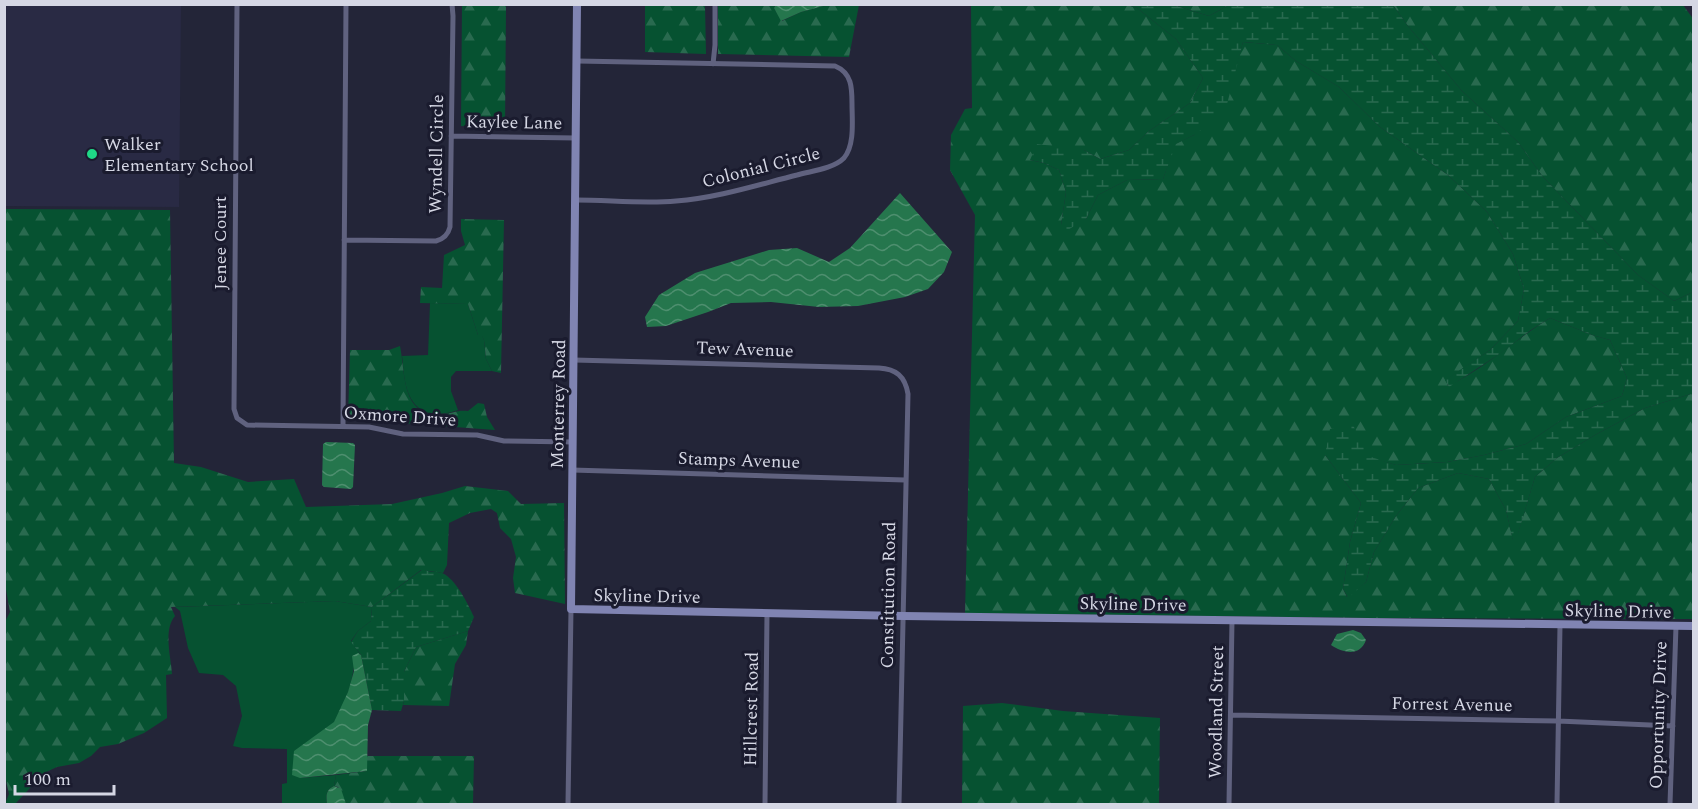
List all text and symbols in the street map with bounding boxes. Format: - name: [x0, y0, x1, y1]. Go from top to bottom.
- street label: Wyndell Circle: [422, 94, 451, 214]
- street label: Kaylee Lane: [466, 108, 562, 137]
- place label: Walker Elementary School: [104, 131, 254, 179]
- street label: Colonial Circle: [699, 140, 823, 195]
- marker: Walker Elementary School: [85, 147, 99, 161]
- street label: Jenee Court: [207, 196, 234, 290]
- street label: Tew Avenue: [696, 334, 794, 365]
- street label: Monterrey Road: [544, 339, 573, 469]
- street label: Oxmore Drive: [343, 399, 457, 434]
- street label: Stamps Avenue: [677, 445, 801, 476]
- street label: Constitution Road: [874, 521, 903, 669]
- street label: Skyline Drive: [593, 582, 701, 611]
- street label: Skyline Drive: [1079, 590, 1187, 619]
- street label: Skyline Drive: [1564, 597, 1672, 626]
- street label: Opportunity Drive: [1642, 641, 1675, 789]
- street label: Woodland Street: [1202, 645, 1231, 779]
- street label: Hillcrest Road: [737, 652, 766, 766]
- street label: Forrest Avenue: [1391, 690, 1513, 719]
- scale bar: [15, 758, 114, 796]
- text: 100 m: [24, 766, 71, 793]

